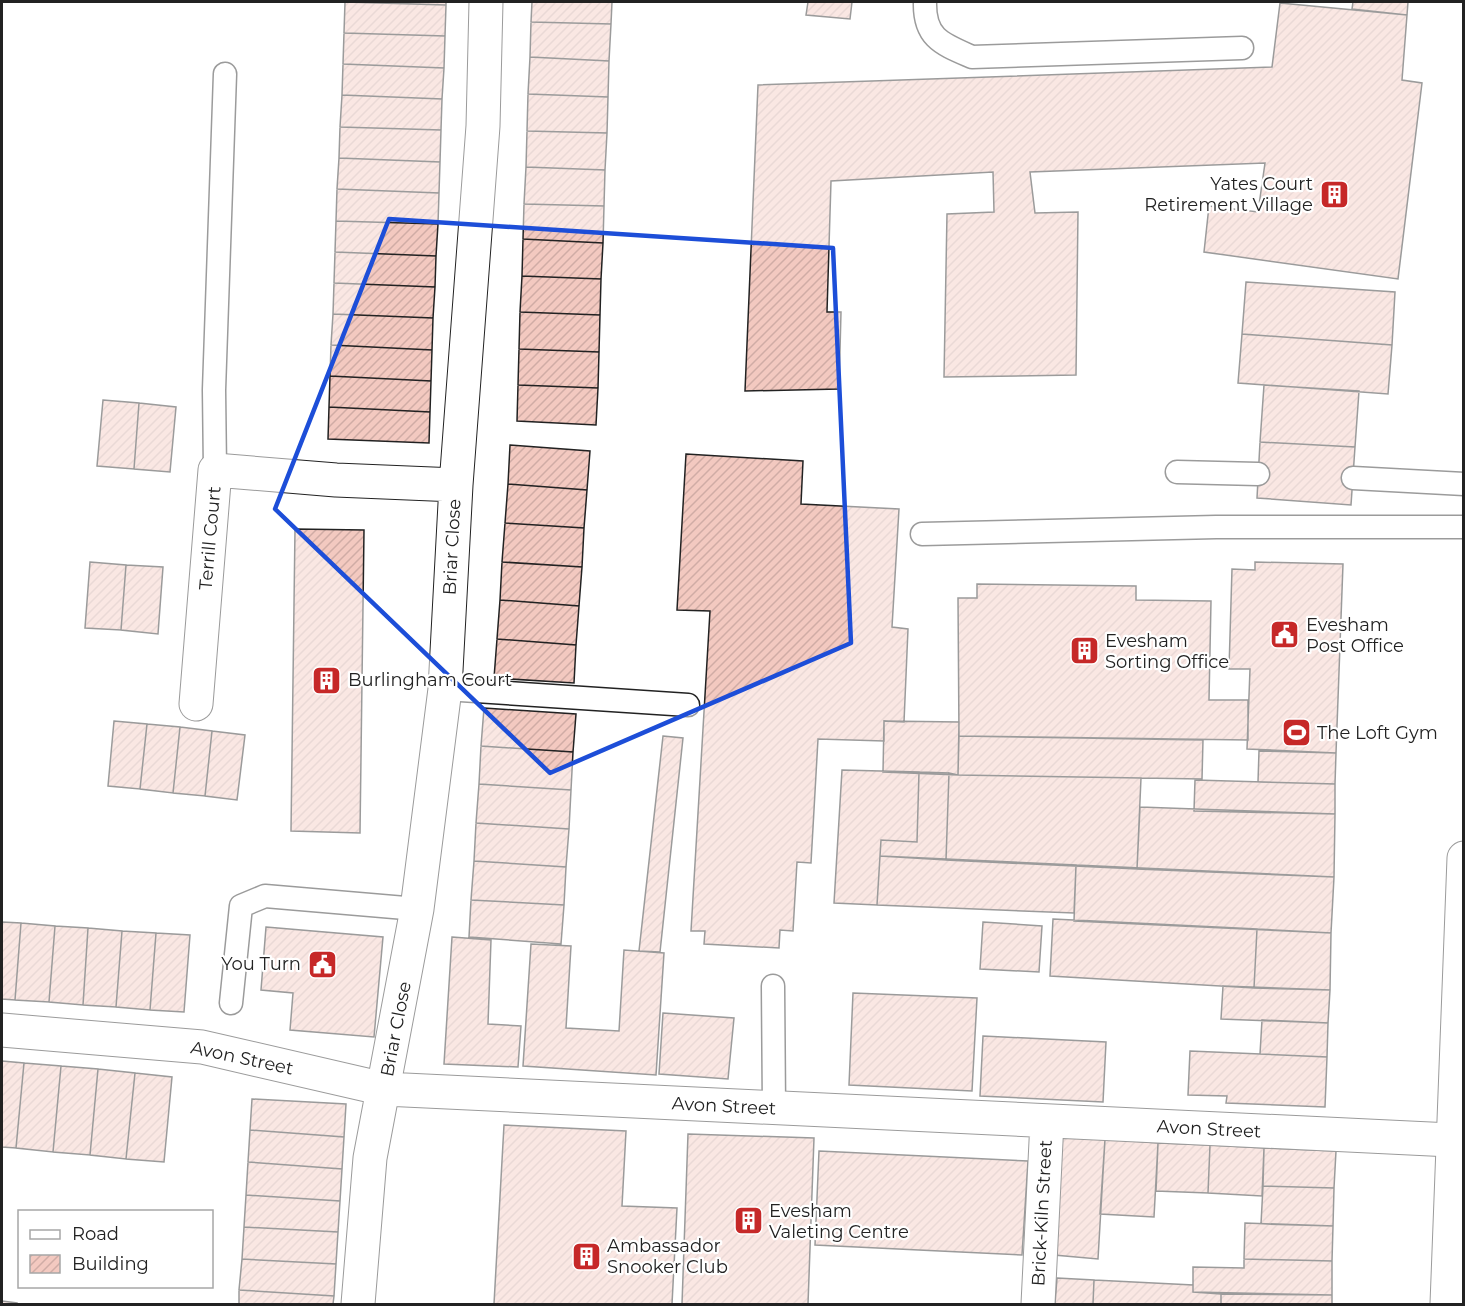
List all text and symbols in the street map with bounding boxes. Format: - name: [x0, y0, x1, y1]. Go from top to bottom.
- place label: Yates Court Retirement Village: [1144, 173, 1313, 216]
- building icon: Yates Court Retirement Village: [1318, 178, 1350, 210]
- street label: Terrill Court: [195, 485, 225, 591]
- street label: Briar Close: [438, 498, 466, 596]
- place label: Evesham Post Office: [1306, 614, 1404, 657]
- public building icon: Evesham Post Office: [1269, 619, 1301, 651]
- place label: Evesham Sorting Office: [1105, 630, 1229, 673]
- building icon: Evesham Sorting Office: [1068, 635, 1100, 667]
- building icon: Burlingham Court: [311, 664, 343, 696]
- place label: Burlingham Court: [348, 669, 512, 691]
- sports icon: The Loft Gym: [1280, 717, 1312, 749]
- place label: The Loft Gym: [1317, 722, 1438, 744]
- public building icon: You Turn: [306, 948, 338, 980]
- place label: You Turn: [221, 953, 301, 975]
- street label: Briar Close: [376, 979, 416, 1079]
- street label: Avon Street: [189, 1036, 295, 1080]
- street label: Avon Street: [671, 1092, 777, 1120]
- street label: Avon Street: [1156, 1115, 1262, 1143]
- street label: Brick-Kiln Street: [1027, 1139, 1057, 1287]
- place label: Evesham Valeting Centre: [769, 1200, 909, 1243]
- building icon: Evesham Valeting Centre: [732, 1205, 764, 1237]
- legend: [18, 1210, 213, 1288]
- text: Road: [72, 1223, 119, 1245]
- place label: Ambassador Snooker Club: [607, 1235, 728, 1278]
- building icon: Ambassador Snooker Club: [570, 1240, 602, 1272]
- text: Building: [72, 1253, 149, 1275]

